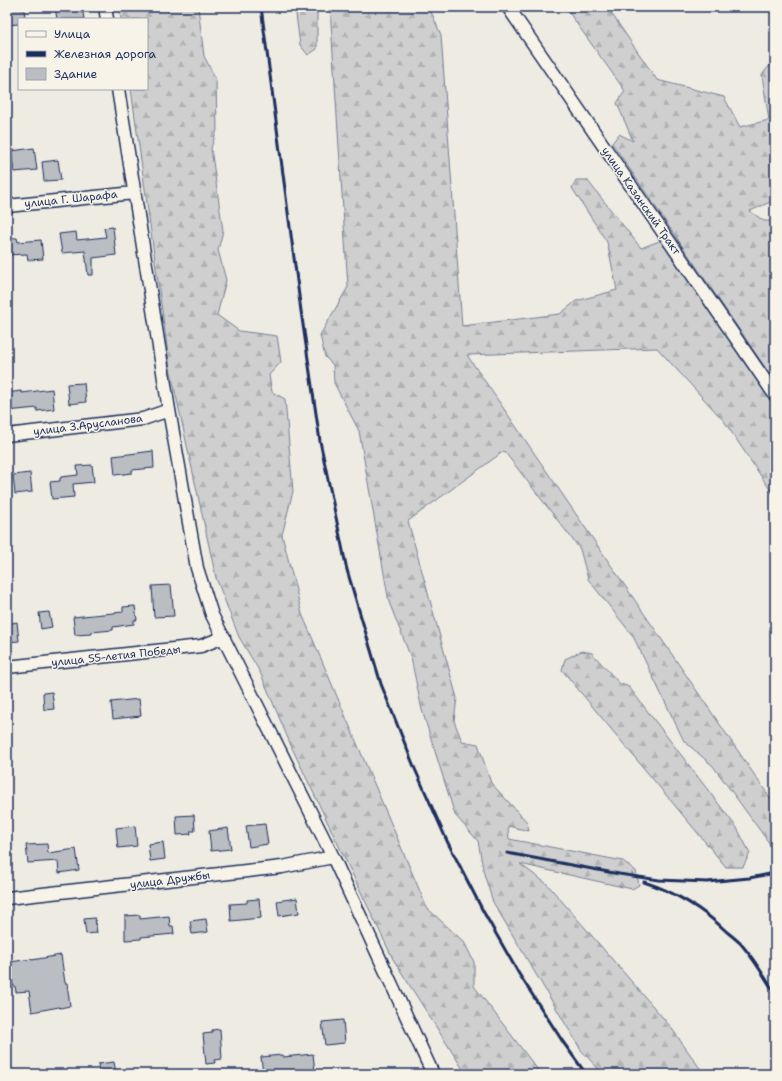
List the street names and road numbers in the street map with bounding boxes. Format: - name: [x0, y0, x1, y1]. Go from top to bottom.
- street label: улица Казанский Тракт: [598, 144, 684, 258]
- street label: улица Г. Шарафа: [24, 187, 118, 211]
- street label: улица З.Арусланова: [32, 411, 144, 439]
- street label: улица 55-летия Победы: [51, 642, 181, 670]
- street label: улица Дружбы: [129, 868, 211, 892]

